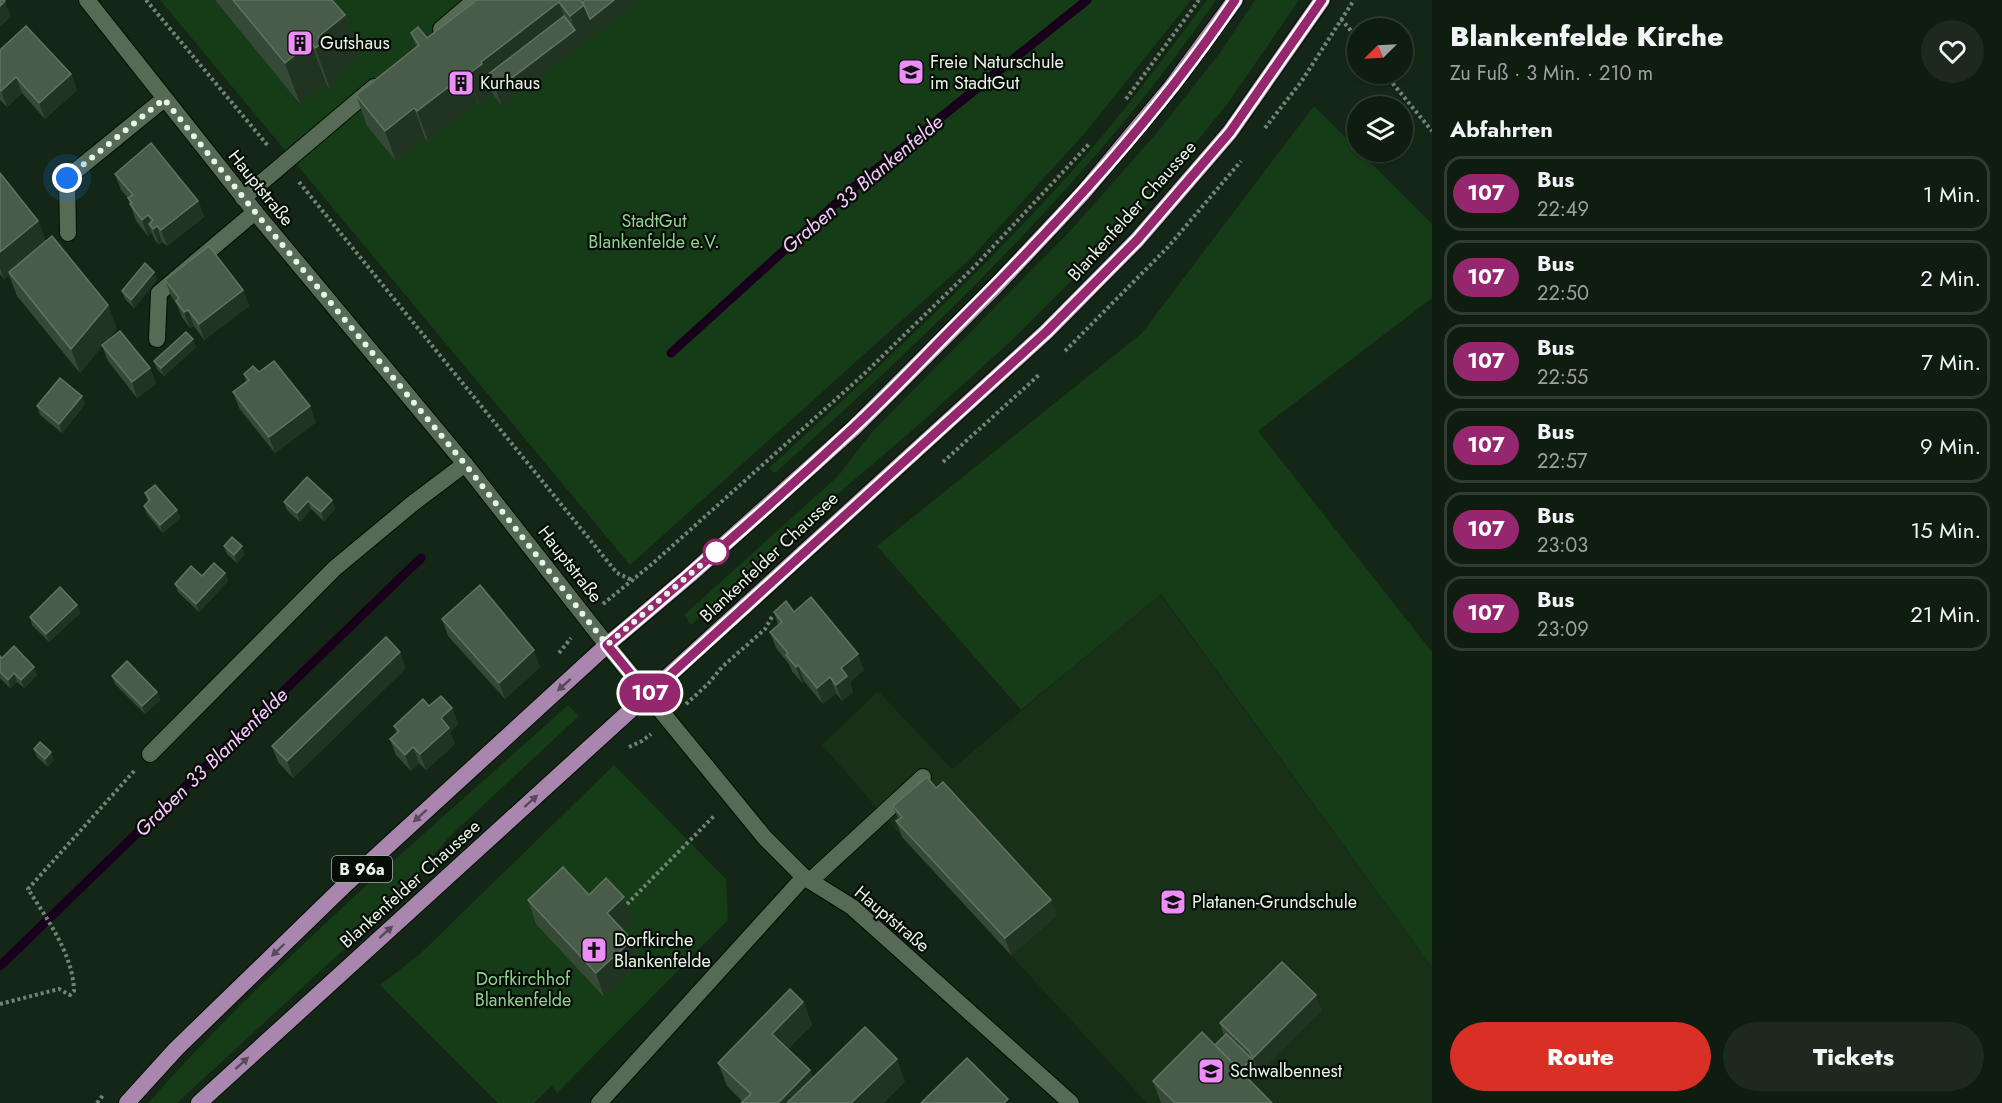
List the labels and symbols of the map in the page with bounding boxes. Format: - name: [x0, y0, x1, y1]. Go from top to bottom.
- north arrow: [1347, 18, 1413, 84]
- building icon: Gutshaus: [285, 28, 315, 58]
- place label: Gutshaus: [320, 30, 390, 56]
- place label: Freie Naturschule im StadtGut: [930, 49, 1064, 96]
- school or university icon: Freie Naturschule im StadtGut: [896, 57, 926, 87]
- building icon: Kurhaus: [446, 68, 476, 98]
- place label: Kurhaus: [480, 70, 540, 96]
- water label: Graben 33 Blankenfelde: [775, 108, 950, 261]
- street label: Blankenfelder Chaussee: [1062, 135, 1202, 287]
- street label: Hauptstraße: [222, 144, 300, 232]
- your location: [52, 163, 82, 193]
- park label: StadtGut Blankenfelde e.V.: [588, 208, 720, 255]
- street label: Blankenfelder Chaussee: [694, 486, 844, 628]
- street label: Hauptstraße: [532, 520, 608, 608]
- unlabelled marker: [703, 539, 729, 565]
- line badge: 107: [616, 674, 684, 712]
- one-way arrow: [556, 678, 572, 691]
- water label: Graben 33 Blankenfelde: [128, 681, 295, 843]
- one-way arrow: [523, 794, 538, 808]
- one-way arrow: [413, 809, 428, 822]
- street label: Blankenfelder Chaussee: [334, 814, 486, 954]
- road number: B 96a: [332, 856, 392, 882]
- street label: Hauptstraße: [849, 880, 935, 958]
- school or university icon: Platanen-Grundschule: [1158, 887, 1188, 917]
- place label: Platanen-Grundschule: [1192, 889, 1357, 915]
- one-way arrow: [379, 925, 394, 939]
- place label: Dorfkirche Blankenfelde: [614, 927, 711, 974]
- church icon: Dorfkirche Blankenfelde: [579, 935, 609, 965]
- one-way arrow: [271, 943, 286, 957]
- park label: Dorfkirchhof Blankenfelde: [475, 966, 571, 1013]
- school or university icon: Schwalbennest: [1196, 1056, 1226, 1086]
- one-way arrow: [234, 1057, 249, 1070]
- place label: Schwalbennest: [1230, 1058, 1343, 1084]

